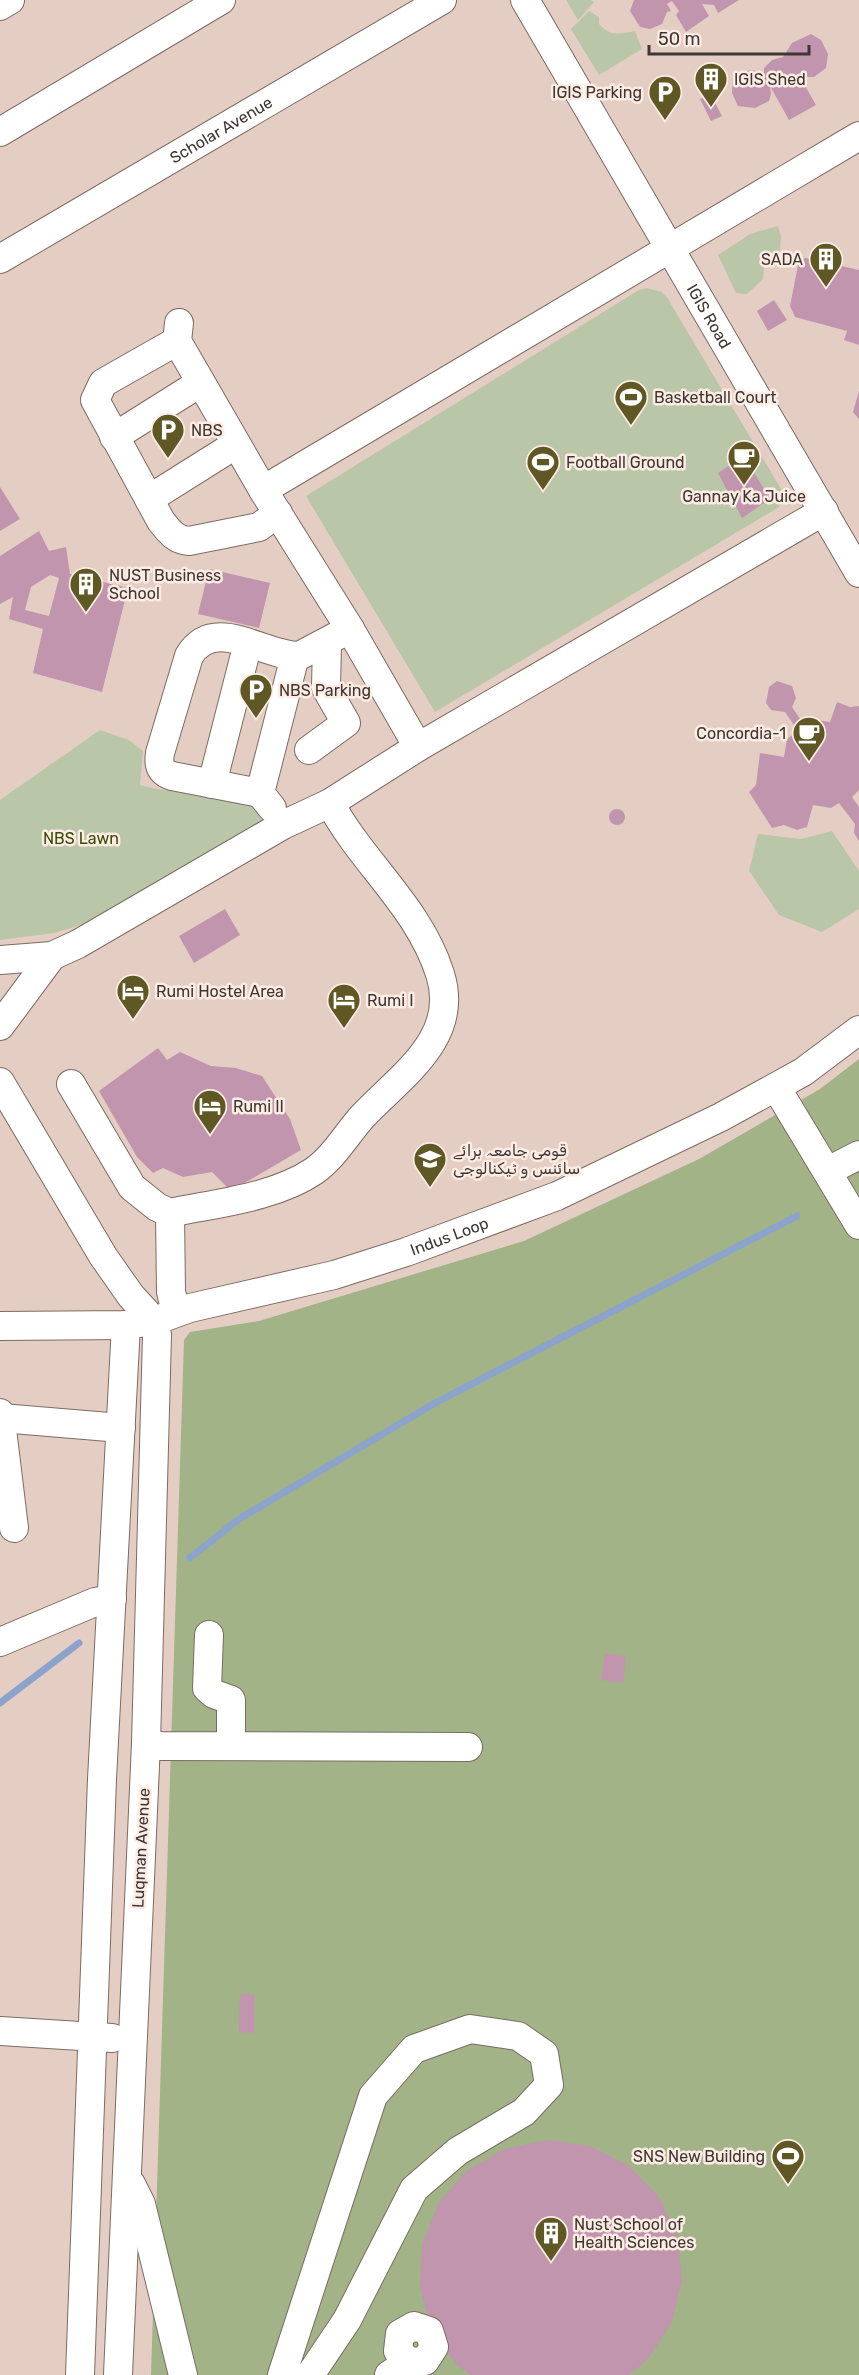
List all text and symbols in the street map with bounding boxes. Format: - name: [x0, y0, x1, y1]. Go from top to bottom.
- scale bar: [649, 18, 810, 56]
- text: 50 m: [658, 28, 701, 50]
- building icon: IGIS Shed: [693, 61, 729, 108]
- place label: IGIS Shed: [734, 70, 806, 89]
- parking icon: IGIS Parking: [647, 74, 683, 121]
- place label: IGIS Parking: [552, 83, 642, 102]
- street label: Scholar Avenue: [166, 92, 276, 167]
- building icon: SADA: [808, 241, 844, 288]
- place label: SADA: [761, 250, 803, 269]
- street label: IGIS Road: [683, 281, 736, 352]
- sports icon: Basketball Court: [613, 379, 649, 426]
- place label: Basketball Court: [654, 388, 777, 407]
- parking icon: NBS: [150, 412, 186, 459]
- place label: NBS: [191, 421, 223, 440]
- cafe icon: Gannay Ka Juice: [726, 439, 762, 486]
- sports icon: Football Ground: [525, 444, 561, 491]
- place label: Football Ground: [566, 453, 685, 472]
- place label: Gannay Ka Juice: [682, 487, 806, 506]
- building icon: NUST Business School: [68, 566, 104, 613]
- place label: NUST Business School: [109, 566, 221, 603]
- parking icon: NBS Parking: [238, 672, 274, 719]
- place label: NBS Parking: [279, 681, 371, 700]
- cafe icon: Concordia-1: [791, 715, 827, 762]
- place label: Concordia-1: [696, 724, 786, 743]
- park label: NBS Lawn: [43, 829, 119, 848]
- hotel icon: Rumi Hostel Area: [115, 973, 151, 1020]
- place label: Rumi Hostel Area: [156, 982, 284, 1001]
- hotel icon: Rumi I: [326, 982, 362, 1029]
- place label: Rumi I: [367, 991, 414, 1010]
- hotel icon: Rumi II: [192, 1088, 228, 1135]
- place label: Rumi II: [233, 1097, 284, 1116]
- school or university icon: قومی جامعہ برائے سائنس و ٹیکنالوجی: [412, 1141, 448, 1188]
- place label: قومی جامعہ برائے سائنس و ٹیکنالوجی: [453, 1141, 580, 1179]
- street label: Indus Loop: [407, 1213, 491, 1259]
- street label: Luqman Avenue: [128, 1787, 154, 1909]
- sports icon: SNS New Building: [770, 2138, 806, 2185]
- place label: SNS New Building: [633, 2147, 765, 2166]
- building icon: Nust School of Health Sciences: [533, 2215, 569, 2262]
- place label: Nust School of Health Sciences: [574, 2215, 694, 2252]

